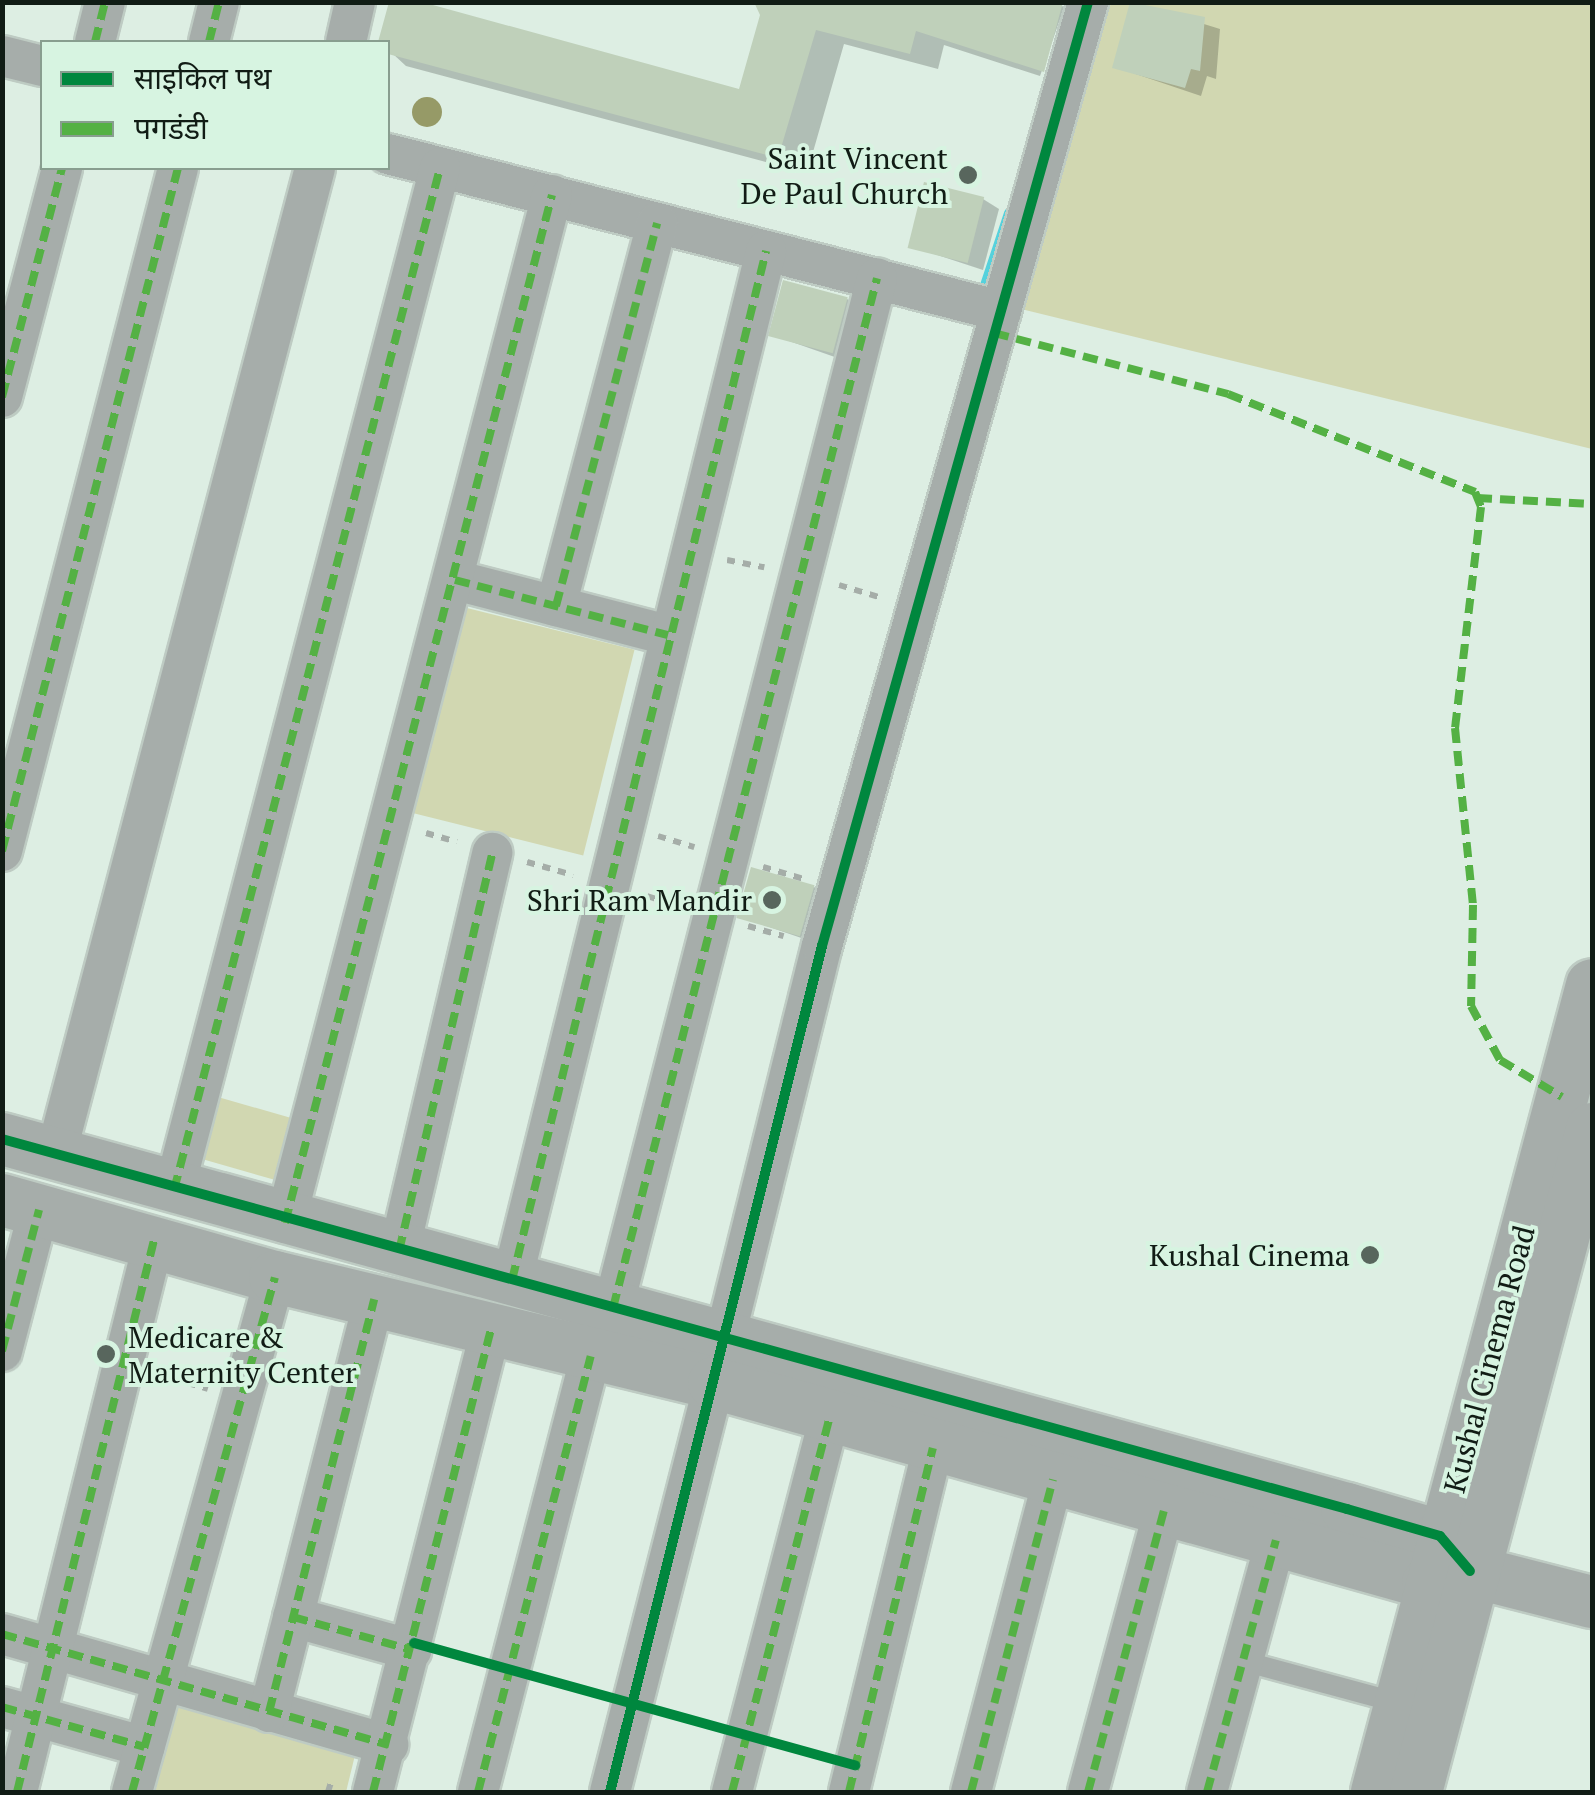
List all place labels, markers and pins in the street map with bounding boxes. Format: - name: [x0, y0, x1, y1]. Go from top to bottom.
- place label: Saint Vincent De Paul Church: [741, 140, 948, 210]
- marker: Saint Vincent De Paul Church: [957, 164, 979, 186]
- place label: Shri Ram Mandir: [527, 882, 752, 918]
- marker: Shri Ram Mandir: [761, 889, 783, 911]
- place label: Kushal Cinema: [1149, 1237, 1350, 1273]
- marker: Kushal Cinema: [1359, 1244, 1381, 1266]
- place label: Medicare & Maternity Center: [128, 1319, 357, 1390]
- marker: Medicare & Maternity Center: [93, 1341, 119, 1367]

